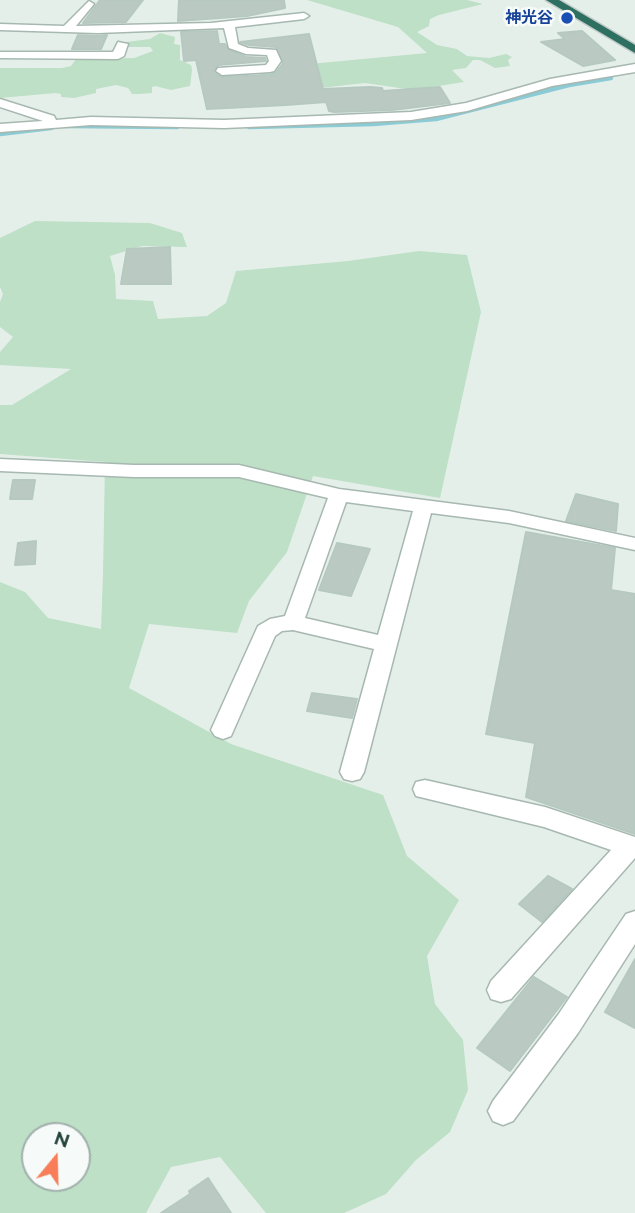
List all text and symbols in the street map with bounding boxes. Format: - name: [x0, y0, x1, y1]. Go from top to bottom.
- place label: 神光谷: [505, 8, 553, 28]
- marker: 神光谷: [559, 10, 575, 26]
- north arrow: [21, 1122, 91, 1192]
- text: N: [52, 1126, 73, 1152]

